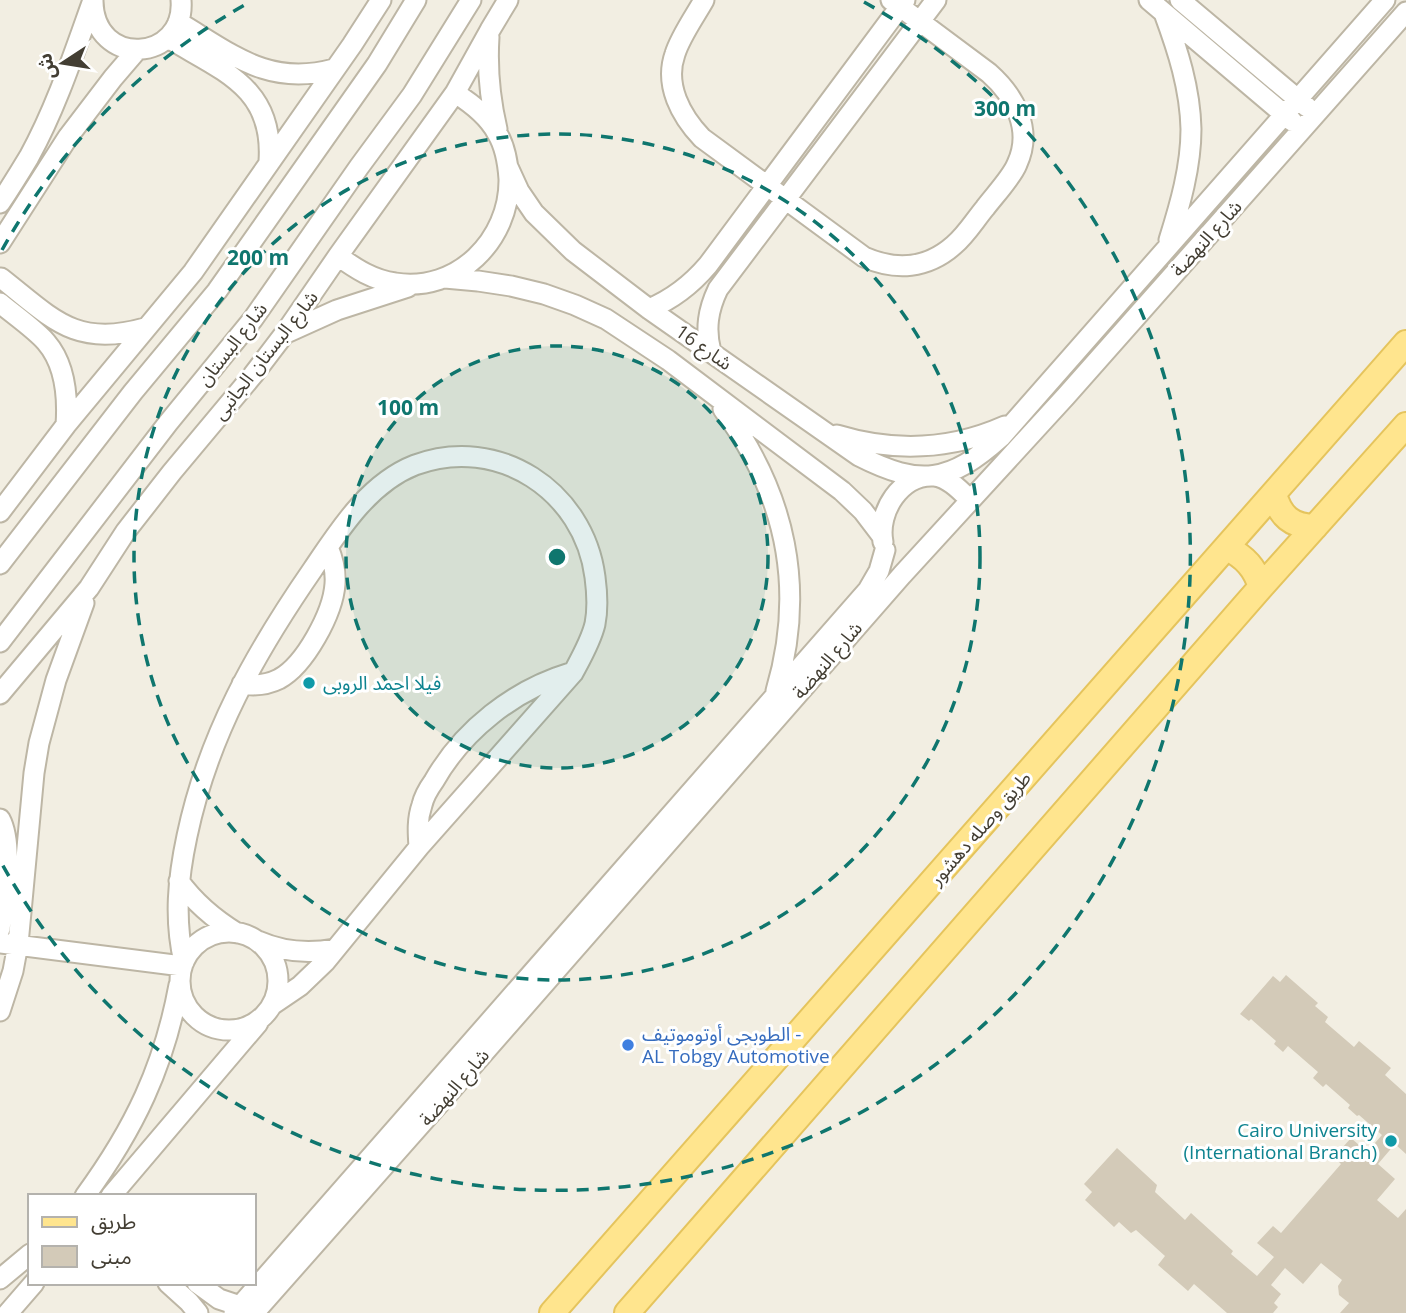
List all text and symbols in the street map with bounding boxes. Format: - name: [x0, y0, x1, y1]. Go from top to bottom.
- north arrow: [28, 28, 98, 98]
- text: ش: [31, 51, 62, 82]
- text: 300 m: [974, 94, 1036, 122]
- street label: شارع النهضة: [1165, 194, 1248, 283]
- text: 200 m: [227, 243, 289, 271]
- street label: شارع البستان الجانبى: [206, 285, 324, 426]
- street label: شارع البستان: [191, 297, 274, 392]
- street label: شارع 16: [670, 318, 738, 377]
- text: 100 m: [377, 393, 439, 421]
- centre of rings: [545, 545, 569, 569]
- street label: شارع النهضة: [786, 616, 869, 705]
- place label: فيلا احمد الروبى: [323, 670, 441, 696]
- marker: فيلا احمد الروبى: [301, 675, 317, 691]
- street label: طريق وصله دهشور: [923, 765, 1037, 891]
- place label: الطوبجى أوتوموتيف - AL Tobgy Automotive: [642, 1021, 830, 1069]
- marker: الطوبجى أوتوموتيف - AL Tobgy Automotive: [620, 1037, 636, 1053]
- street label: شارع النهضة: [413, 1043, 496, 1132]
- place label: Cairo University (International Branch): [1183, 1117, 1377, 1165]
- marker: Cairo University (International Branch): [1383, 1133, 1399, 1149]
- legend: [28, 1194, 256, 1285]
- text: طريق: [91, 1207, 136, 1235]
- text: مبنى: [91, 1242, 132, 1270]

